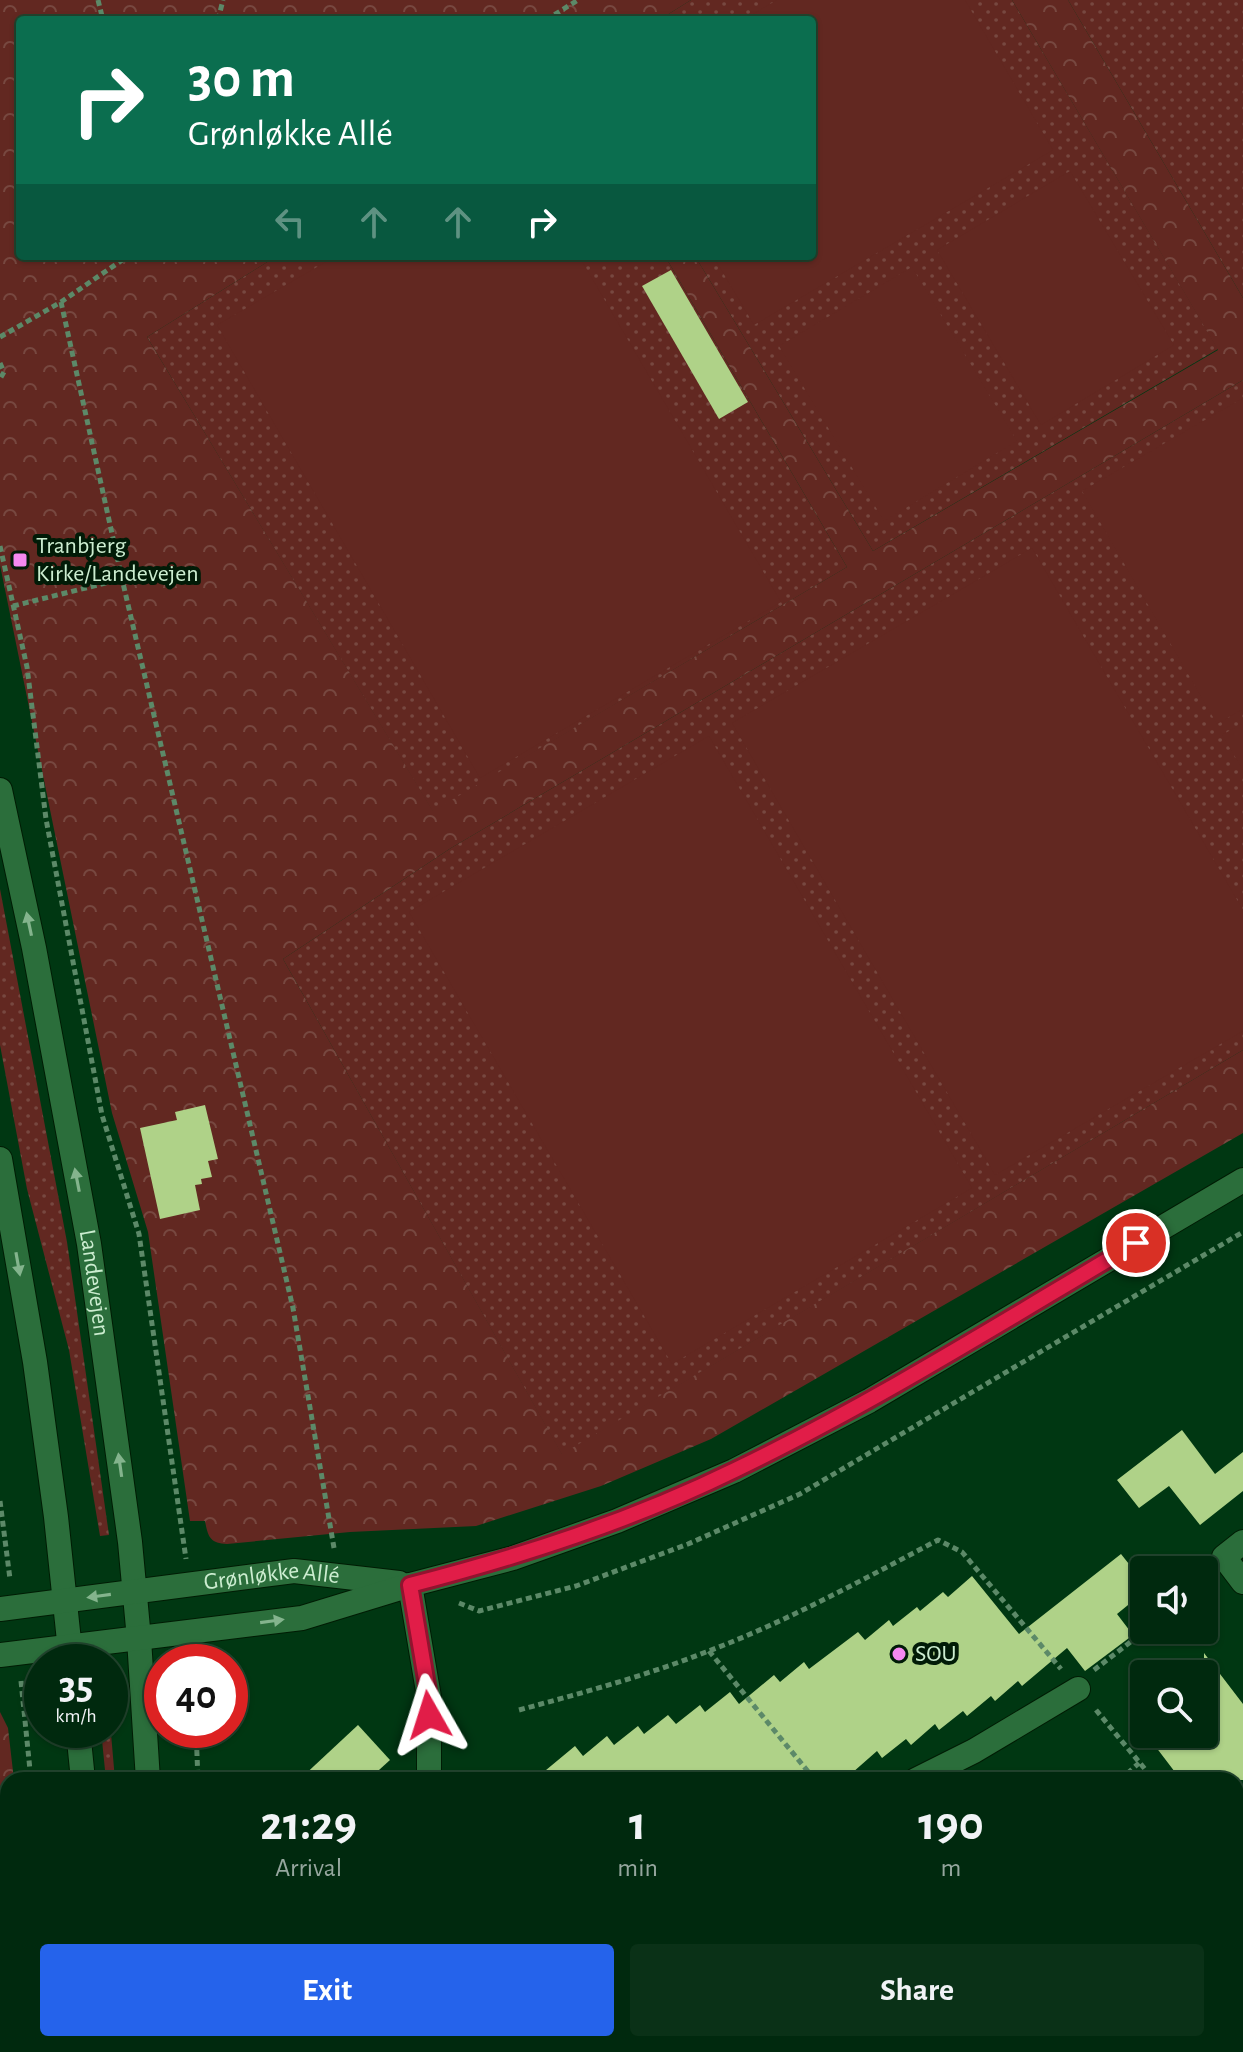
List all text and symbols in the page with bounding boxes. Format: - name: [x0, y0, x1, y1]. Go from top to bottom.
- icon: right: [56, 48, 160, 152]
- text: 30 m: [188, 51, 295, 107]
- text: Grønløkke Allé: [188, 116, 393, 152]
- icon: left: [268, 200, 312, 244]
- icon: ahead: [352, 200, 396, 244]
- icon: ahead: [436, 200, 480, 244]
- icon: right: [520, 200, 564, 244]
- place label: Tranbjerg Kirke/Landevejen: [36, 534, 199, 586]
- marker: Tranbjerg Kirke/Landevejen: [11, 551, 29, 569]
- one-way arrow: [22, 912, 35, 937]
- one-way arrow: [71, 1167, 83, 1192]
- pin: [1102, 1209, 1170, 1277]
- icon: arrive: [1114, 1221, 1158, 1265]
- street label: Landevejen: [75, 1228, 114, 1338]
- one-way arrow: [13, 1251, 25, 1276]
- one-way arrow: [113, 1452, 126, 1477]
- map controls: [1130, 1556, 1218, 1748]
- button: sound: [1130, 1556, 1218, 1644]
- street label: Grønløkke Allé: [202, 1558, 341, 1595]
- one-way arrow: [86, 1590, 111, 1603]
- one-way arrow: [260, 1614, 285, 1627]
- place label: SOU: [915, 1642, 957, 1666]
- speed limit sign: 40: [144, 1644, 248, 1748]
- marker: SOU: [890, 1645, 908, 1663]
- button: search: [1130, 1660, 1218, 1748]
- text: 35: [59, 1666, 93, 1706]
- position arrow: [387, 1673, 471, 1757]
- text: km/h: [55, 1706, 97, 1726]
- text: 21:29: [260, 1801, 357, 1849]
- text: 1: [629, 1801, 646, 1849]
- text: 190: [918, 1801, 984, 1849]
- text: Arrival: [275, 1855, 342, 1881]
- text: min: [617, 1855, 658, 1881]
- text: m: [941, 1855, 961, 1881]
- button: Exit: [40, 1944, 614, 2036]
- button: Share: [630, 1944, 1204, 2036]

